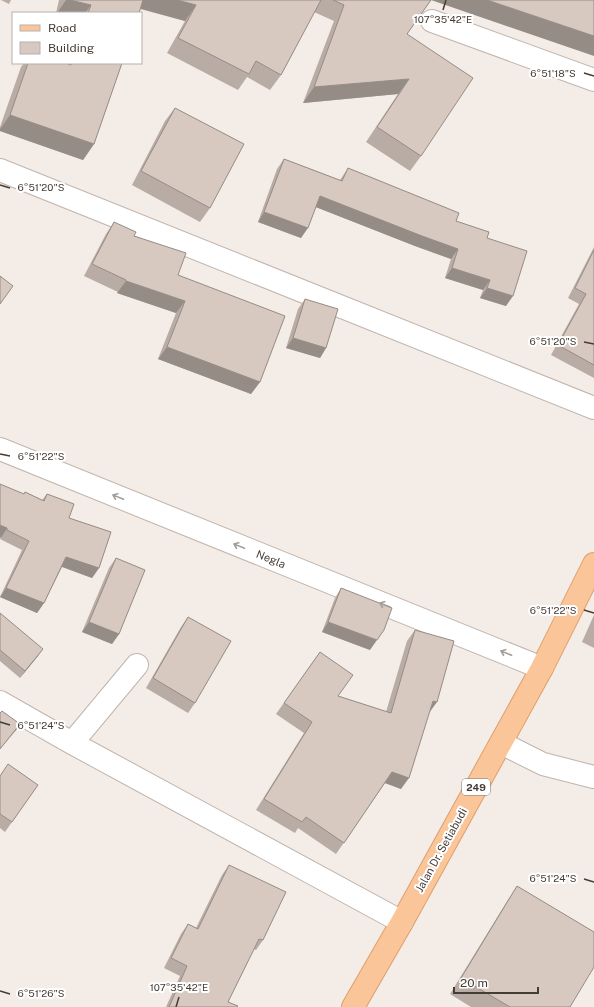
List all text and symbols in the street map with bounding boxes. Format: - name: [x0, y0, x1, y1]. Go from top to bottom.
- legend: [12, 12, 142, 64]
- text: 107°35'42"E: [414, 13, 472, 25]
- text: Road: [48, 21, 76, 35]
- text: Building: [48, 41, 94, 55]
- text: 6°51'18"S: [530, 67, 576, 79]
- text: 6°51'20"S: [18, 181, 65, 193]
- text: 6°51'20"S: [530, 335, 577, 347]
- text: 6°51'22"S: [18, 450, 65, 462]
- one-way arrow: [113, 492, 125, 500]
- one-way arrow: [233, 541, 245, 549]
- street label: Negla: [255, 548, 287, 570]
- one-way arrow: [380, 600, 392, 608]
- text: 6°51'22"S: [530, 604, 577, 616]
- one-way arrow: [500, 649, 512, 657]
- text: 6°51'24"S: [17, 719, 65, 731]
- road number: 249: [462, 779, 490, 795]
- street label: Jalan Dr. Setiabudi: [413, 806, 469, 894]
- text: 6°51'24"S: [529, 872, 577, 884]
- scale bar: [454, 969, 538, 995]
- text: 20 m: [460, 976, 488, 990]
- text: 107°35'42"E: [150, 981, 208, 993]
- text: 6°51'26"S: [18, 987, 65, 999]

